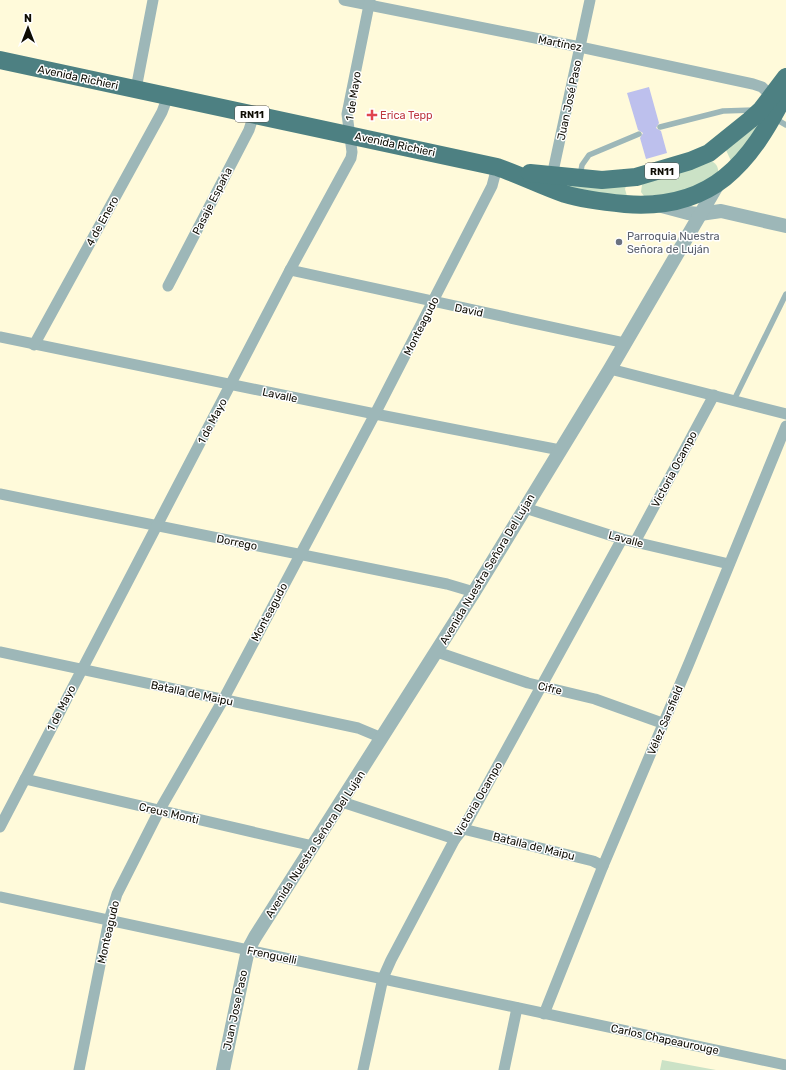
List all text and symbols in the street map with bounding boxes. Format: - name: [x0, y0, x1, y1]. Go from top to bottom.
- north arrow: [8, 8, 48, 48]
- text: N: [24, 12, 32, 25]
- street label: Martínez: [537, 33, 583, 54]
- street label: Juan José Paso: [555, 59, 584, 141]
- street label: Avenida Richieri: [36, 63, 119, 92]
- street label: 1 de Mayo: [343, 71, 364, 122]
- road number: RN11: [235, 106, 269, 122]
- place label: Erica Tepp: [380, 109, 433, 122]
- marker: Erica Tepp: [367, 110, 377, 120]
- street label: Avenida Richieri: [353, 130, 436, 159]
- road number: RN11: [645, 163, 679, 179]
- street label: Pasaje España: [190, 165, 235, 237]
- street label: 4 de Enero: [83, 194, 121, 248]
- place label: Parroquia Nuestra Señora de Luján: [627, 230, 720, 256]
- marker: Parroquia Nuestra Señora de Luján: [614, 237, 624, 247]
- street label: Monteagudo: [401, 295, 442, 358]
- street label: David: [453, 301, 484, 320]
- street label: Lavalle: [261, 385, 299, 406]
- street label: 1 de Mayo: [195, 396, 230, 446]
- street label: Victoria Ocampo: [649, 429, 700, 510]
- street label: Avenida Nuestra Señora Del Lujan: [437, 492, 538, 647]
- street label: Lavalle: [607, 529, 645, 550]
- street label: Dorrego: [215, 532, 258, 553]
- street label: Monteagudo: [249, 581, 290, 644]
- street label: Batalla de Maipu: [150, 678, 234, 709]
- street label: Cifre: [537, 679, 563, 698]
- street label: 1 de Mayo: [44, 683, 79, 733]
- street label: Vélez Sarsfield: [645, 684, 686, 757]
- street label: Victoria Ocampo: [452, 759, 505, 839]
- street label: Avenida Nuestra Señora Del Lujan: [263, 768, 368, 920]
- street label: Creus Monti: [138, 800, 200, 827]
- street label: Batalla de Maipu: [492, 830, 576, 863]
- street label: Monteagudo: [95, 899, 122, 965]
- street label: Frenguelli: [246, 944, 298, 967]
- street label: Juan Jose Paso: [221, 969, 250, 1051]
- street label: Carlos Chapeaurouge: [610, 1022, 720, 1057]

